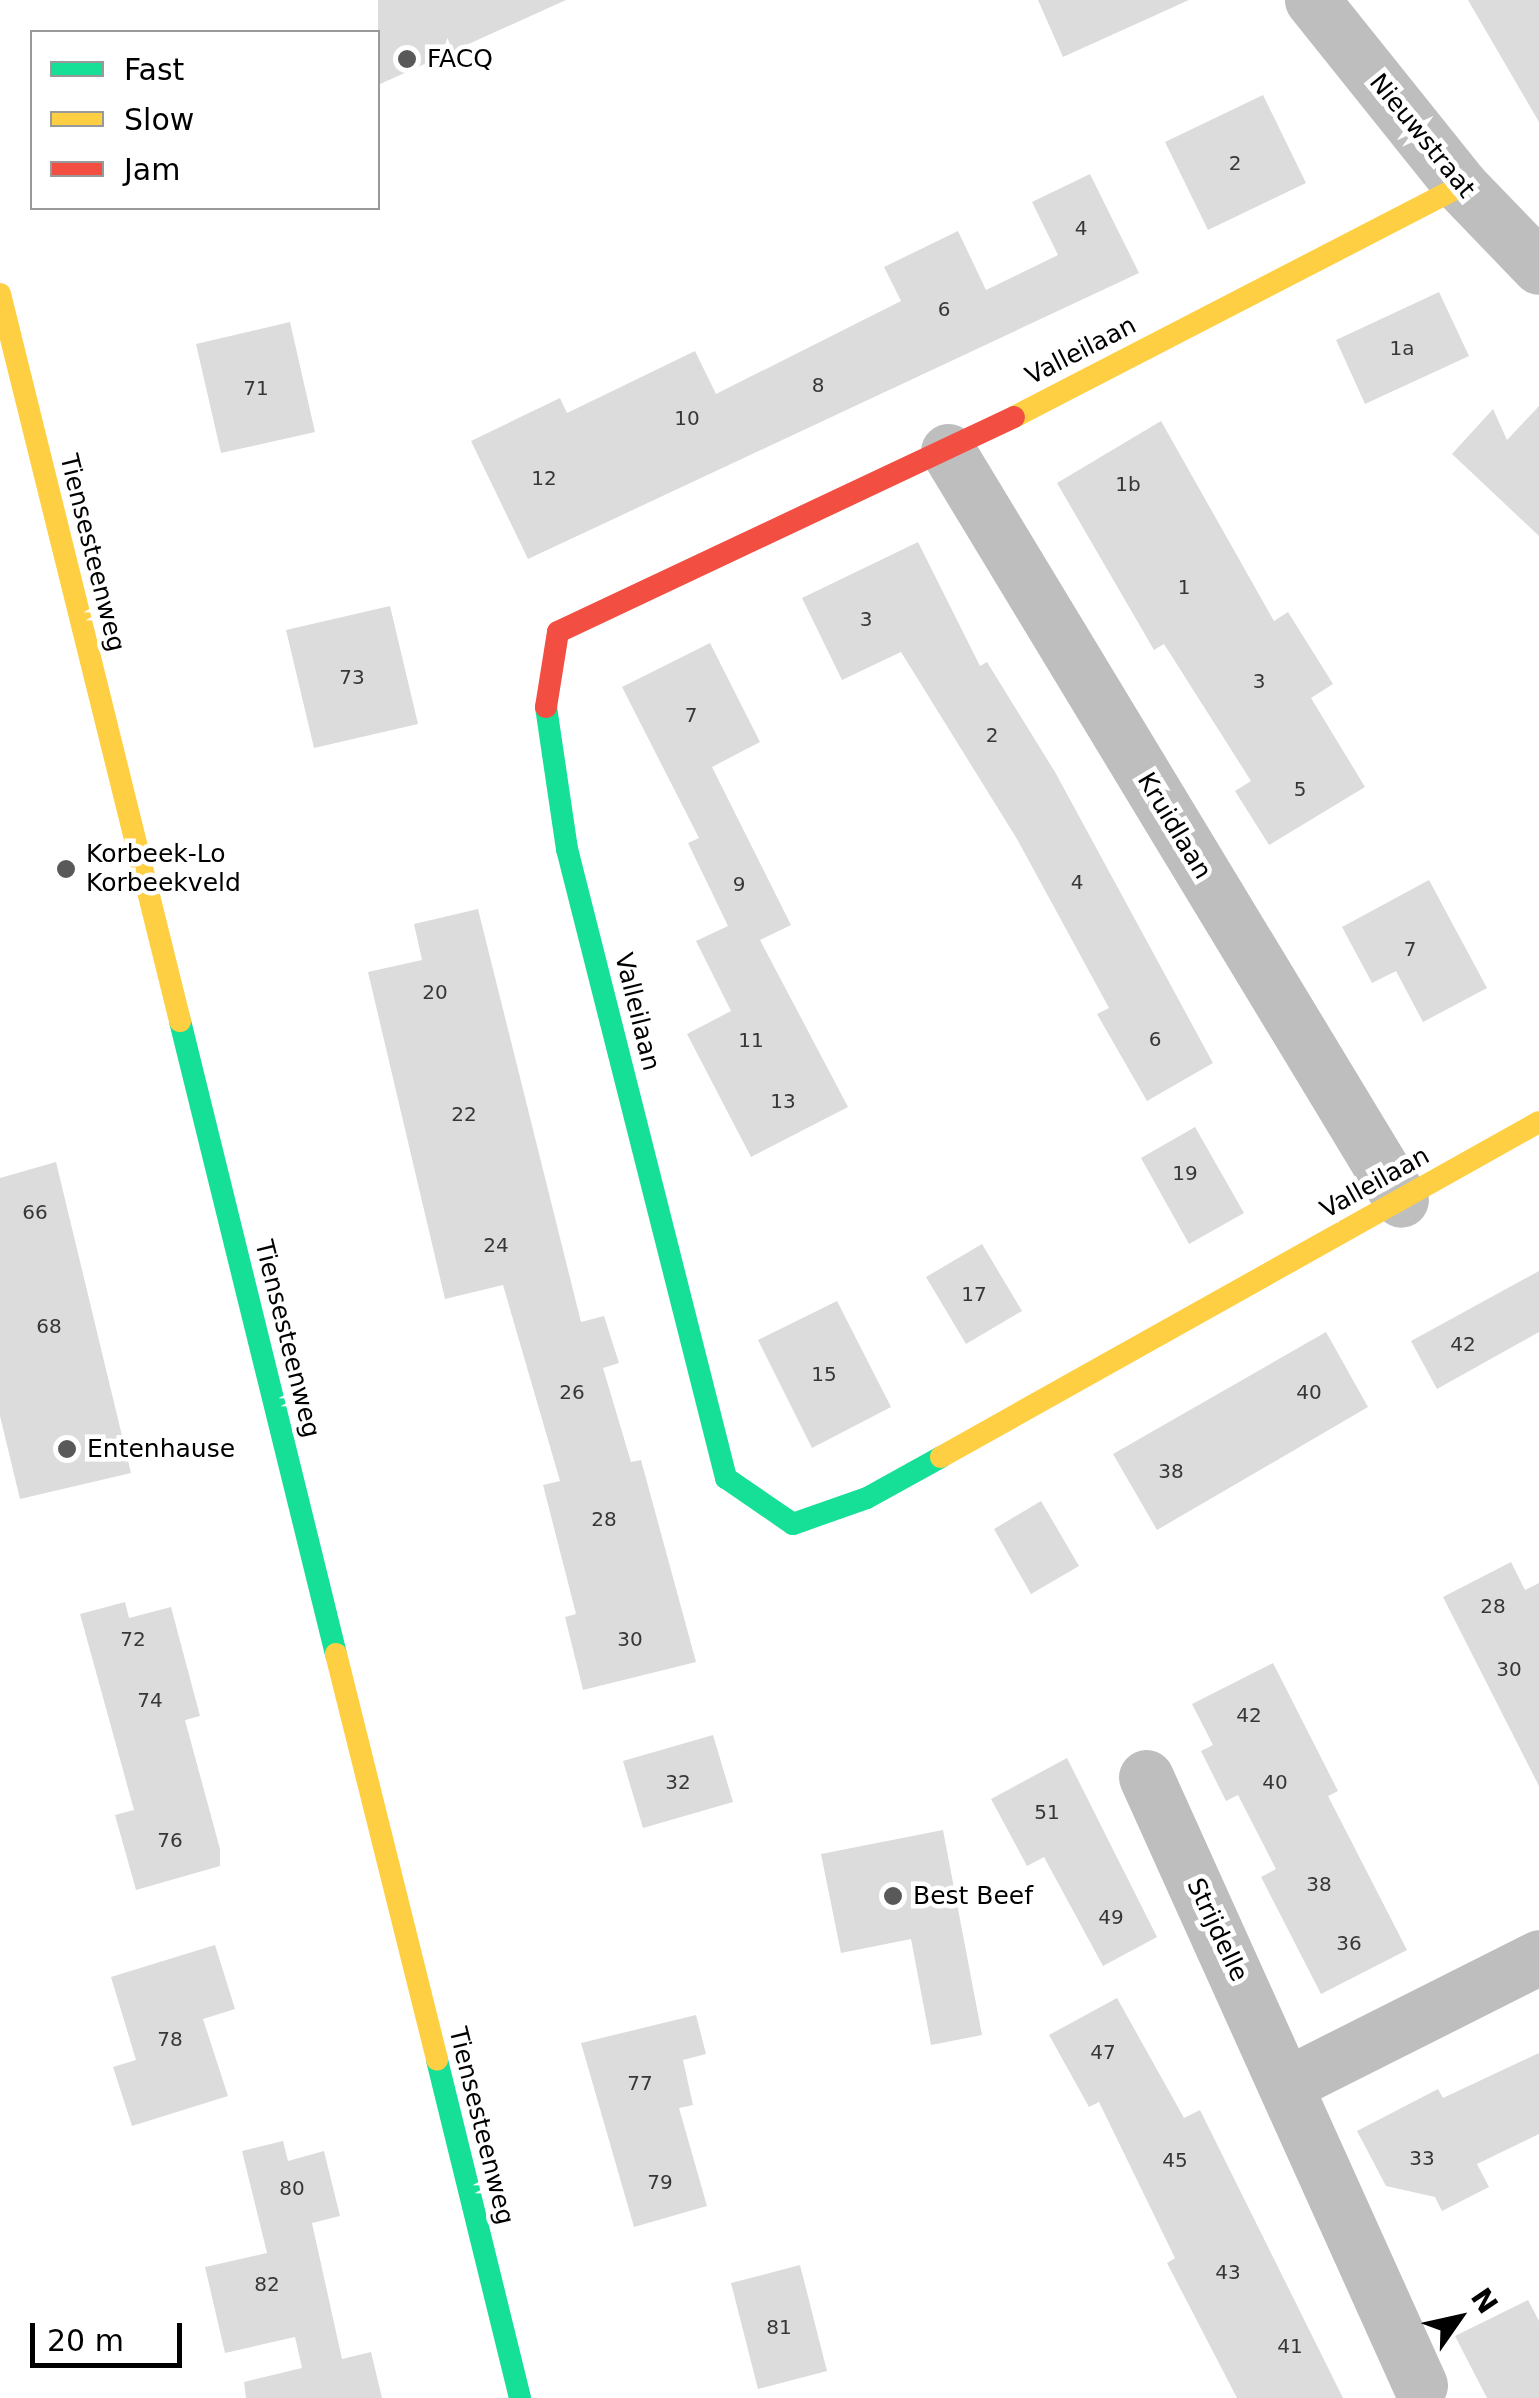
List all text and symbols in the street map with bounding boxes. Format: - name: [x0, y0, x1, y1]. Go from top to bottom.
- legend: [30, 30, 380, 210]
- place label: FACQ: [427, 44, 493, 74]
- marker: FACQ: [396, 48, 418, 70]
- text: Fast: [124, 52, 184, 87]
- street label: Nieuwstraat: [1363, 68, 1481, 204]
- text: Slow: [124, 102, 194, 137]
- house number: 2: [1229, 151, 1241, 175]
- text: Jam: [124, 152, 180, 187]
- house number: 4: [1075, 216, 1087, 240]
- house number: 6: [938, 297, 950, 321]
- street label: Valleilaan: [1021, 310, 1141, 392]
- house number: 1a: [1390, 336, 1414, 360]
- house number: 8: [812, 373, 824, 397]
- house number: 71: [243, 376, 269, 400]
- house number: 10: [674, 406, 700, 430]
- street label: Tiensesteenweg: [53, 451, 131, 655]
- house number: 12: [531, 466, 557, 490]
- house number: 1b: [1115, 472, 1141, 496]
- house number: 1: [1178, 575, 1190, 599]
- house number: 3: [860, 607, 872, 631]
- house number: 73: [339, 665, 365, 689]
- house number: 3: [1253, 669, 1265, 693]
- house number: 7: [685, 703, 697, 727]
- house number: 2: [986, 723, 998, 747]
- street label: Kruidlaan: [1131, 767, 1217, 885]
- house number: 5: [1294, 777, 1306, 801]
- place label: Korbeek-Lo Korbeekveld: [86, 840, 241, 899]
- marker: Korbeek-Lo Korbeekveld: [55, 858, 77, 880]
- house number: 4: [1071, 870, 1083, 894]
- house number: 9: [733, 872, 745, 896]
- house number: 7: [1404, 937, 1416, 961]
- street label: Valleilaan: [608, 950, 666, 1074]
- house number: 20: [422, 980, 448, 1004]
- house number: 6: [1149, 1027, 1161, 1051]
- house number: 11: [738, 1028, 764, 1052]
- house number: 13: [770, 1089, 796, 1113]
- house number: 22: [451, 1102, 477, 1126]
- street label: Valleilaan: [1315, 1141, 1435, 1225]
- house number: 19: [1172, 1161, 1198, 1185]
- house number: 66: [22, 1200, 48, 1224]
- house number: 24: [483, 1233, 509, 1257]
- street label: Tiensesteenweg: [248, 1237, 326, 1441]
- house number: 17: [961, 1282, 987, 1306]
- house number: 68: [36, 1314, 62, 1338]
- house number: 42: [1450, 1332, 1476, 1356]
- house number: 15: [811, 1362, 837, 1386]
- house number: 26: [559, 1380, 585, 1404]
- house number: 40: [1296, 1380, 1322, 1404]
- place label: Entenhause: [87, 1434, 235, 1464]
- marker: Entenhause: [56, 1438, 78, 1460]
- house number: 38: [1158, 1459, 1184, 1483]
- house number: 28: [591, 1507, 617, 1531]
- house number: 28: [1480, 1594, 1506, 1618]
- house number: 72: [120, 1627, 146, 1651]
- house number: 30: [617, 1627, 643, 1651]
- house number: 30: [1496, 1657, 1522, 1681]
- house number: 74: [137, 1688, 163, 1712]
- house number: 42: [1236, 1703, 1262, 1727]
- house number: 32: [665, 1770, 691, 1794]
- house number: 40: [1262, 1770, 1288, 1794]
- house number: 51: [1034, 1800, 1060, 1824]
- house number: 76: [157, 1828, 183, 1852]
- house number: 38: [1306, 1872, 1332, 1896]
- street label: Strijdelle: [1180, 1874, 1254, 1986]
- place label: Best Beef: [913, 1881, 1033, 1911]
- marker: Best Beef: [882, 1885, 904, 1907]
- house number: 49: [1098, 1905, 1124, 1929]
- house number: 36: [1336, 1931, 1362, 1955]
- street label: Tiensesteenweg: [442, 2024, 520, 2228]
- house number: 78: [157, 2027, 183, 2051]
- house number: 47: [1090, 2040, 1116, 2064]
- house number: 77: [627, 2071, 653, 2095]
- house number: 33: [1409, 2146, 1435, 2170]
- house number: 45: [1162, 2148, 1188, 2172]
- house number: 79: [647, 2170, 673, 2194]
- house number: 80: [279, 2176, 305, 2200]
- house number: 43: [1215, 2260, 1241, 2284]
- north arrow: [1409, 2268, 1509, 2368]
- house number: 82: [254, 2272, 280, 2296]
- text: N: [1464, 2282, 1505, 2320]
- scale bar: [35, 2303, 188, 2365]
- house number: 81: [766, 2315, 792, 2339]
- text: 20 m: [47, 2323, 124, 2358]
- house number: 41: [1277, 2334, 1303, 2358]

